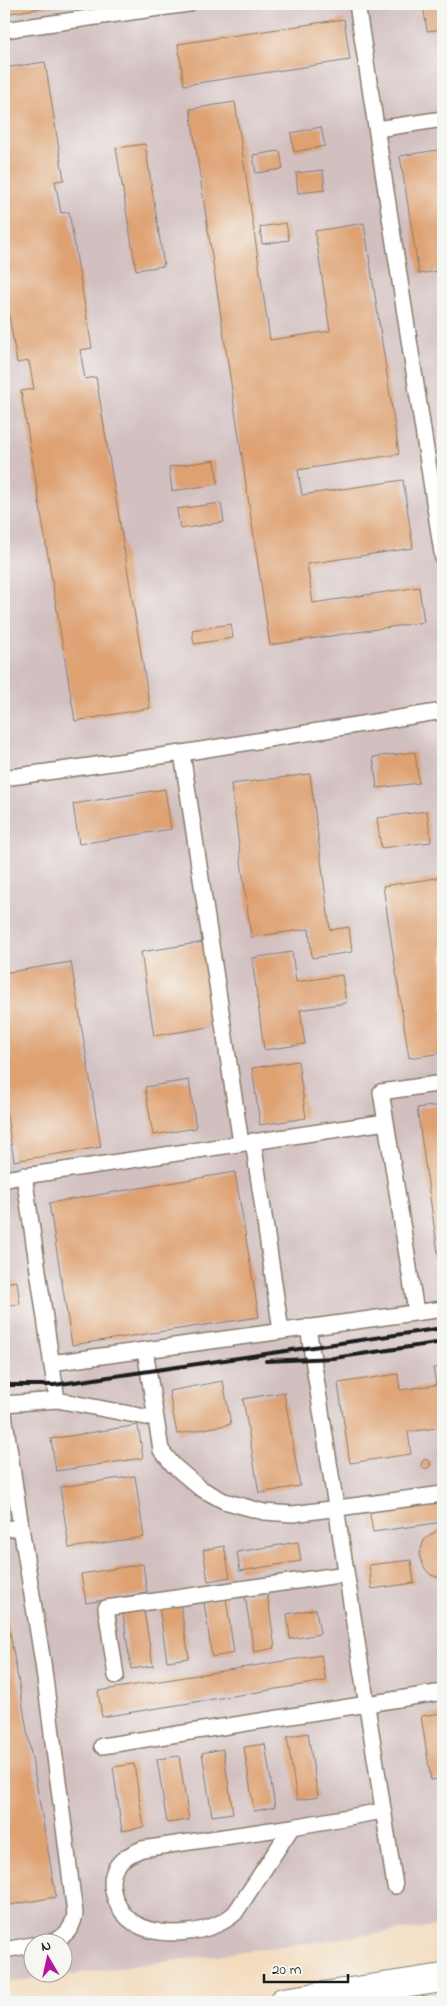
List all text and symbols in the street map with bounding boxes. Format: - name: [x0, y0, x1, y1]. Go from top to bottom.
- north arrow: [22, 1934, 72, 1984]
- text: N: [40, 1936, 53, 1958]
- scale bar: [264, 1951, 348, 1983]
- text: 20 m: [272, 1959, 302, 1981]

